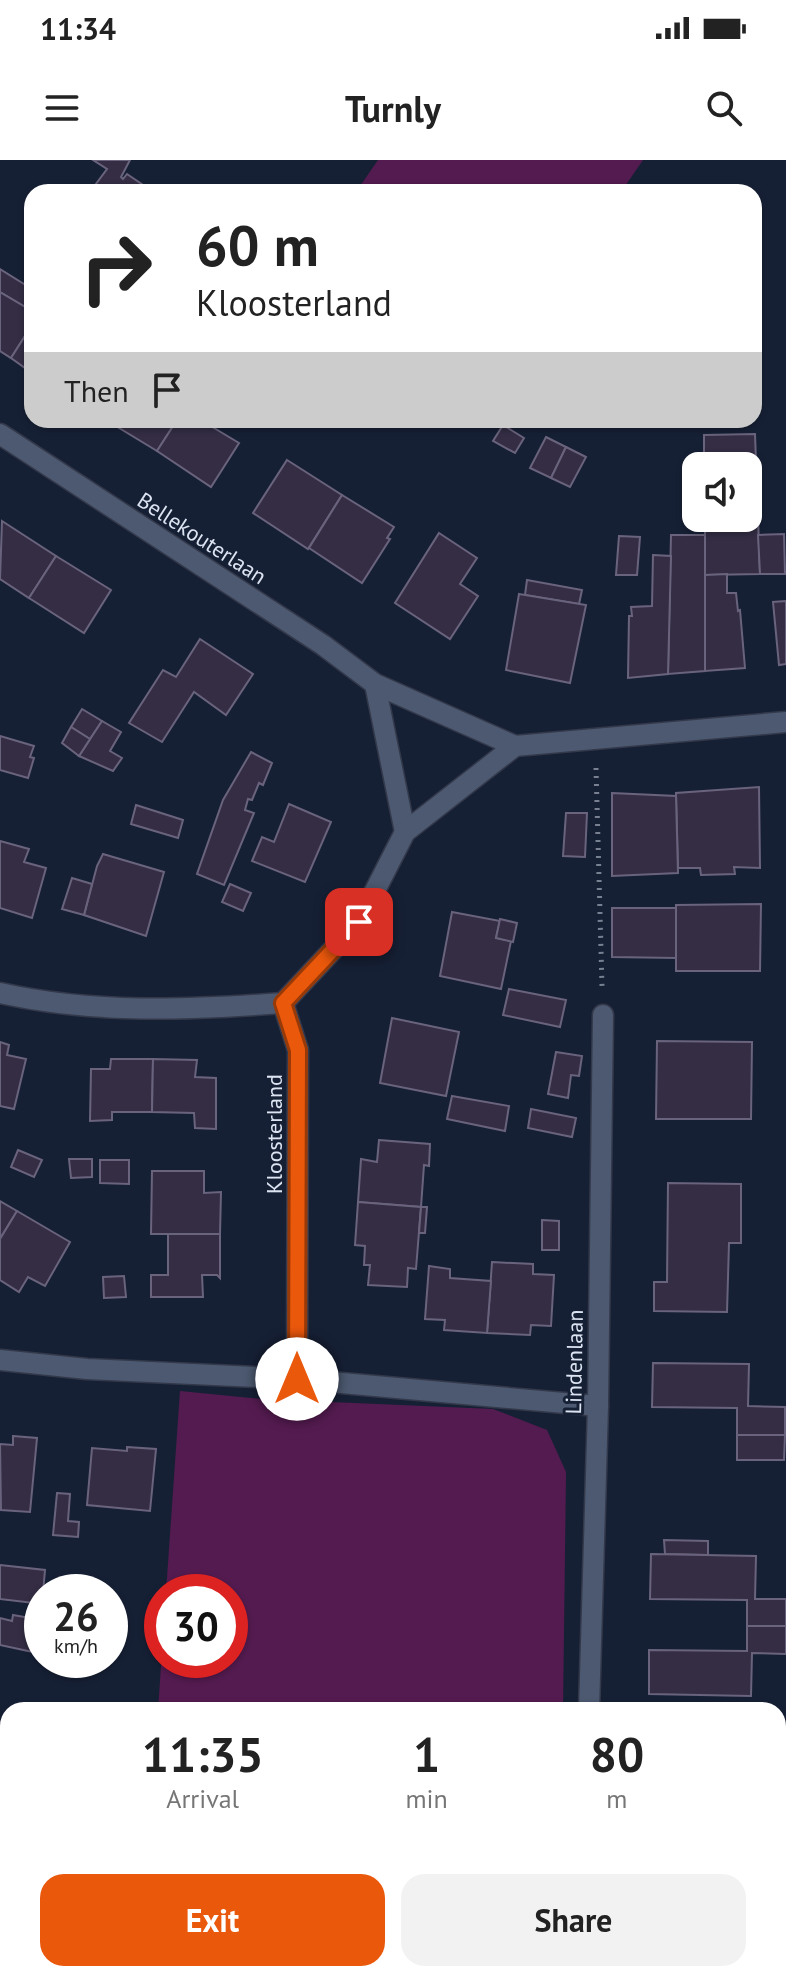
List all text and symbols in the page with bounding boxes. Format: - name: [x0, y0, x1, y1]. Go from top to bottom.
- text: 11:34: [40, 9, 116, 48]
- text: Turnly: [345, 85, 441, 132]
- icon: menu: [40, 86, 84, 130]
- icon: search: [702, 86, 746, 130]
- text: 60 m: [196, 209, 319, 281]
- icon: right: [64, 216, 168, 320]
- text: Kloosterland: [196, 279, 392, 326]
- icon: arrive: [145, 368, 189, 412]
- text: Then: [64, 371, 129, 410]
- map controls: [682, 452, 762, 532]
- button: sound: [682, 452, 762, 532]
- street label: Bellekouterlaan: [132, 486, 272, 590]
- pin: [325, 888, 393, 956]
- icon: arrive: [337, 900, 381, 944]
- street label: Kloosterland: [260, 1074, 288, 1194]
- street label: Lindenlaan: [559, 1309, 589, 1415]
- position arrow: [255, 1337, 339, 1421]
- speed limit sign: 30: [144, 1574, 248, 1678]
- text: 26: [53, 1590, 99, 1642]
- text: km/h: [54, 1633, 98, 1659]
- text: 11:35: [142, 1723, 264, 1785]
- text: 1: [413, 1723, 440, 1785]
- text: 80: [590, 1723, 644, 1785]
- text: Arrival: [166, 1782, 239, 1815]
- text: min: [406, 1782, 448, 1815]
- text: m: [606, 1782, 627, 1815]
- button: Exit: [40, 1874, 385, 1966]
- button: Share: [401, 1874, 746, 1966]

